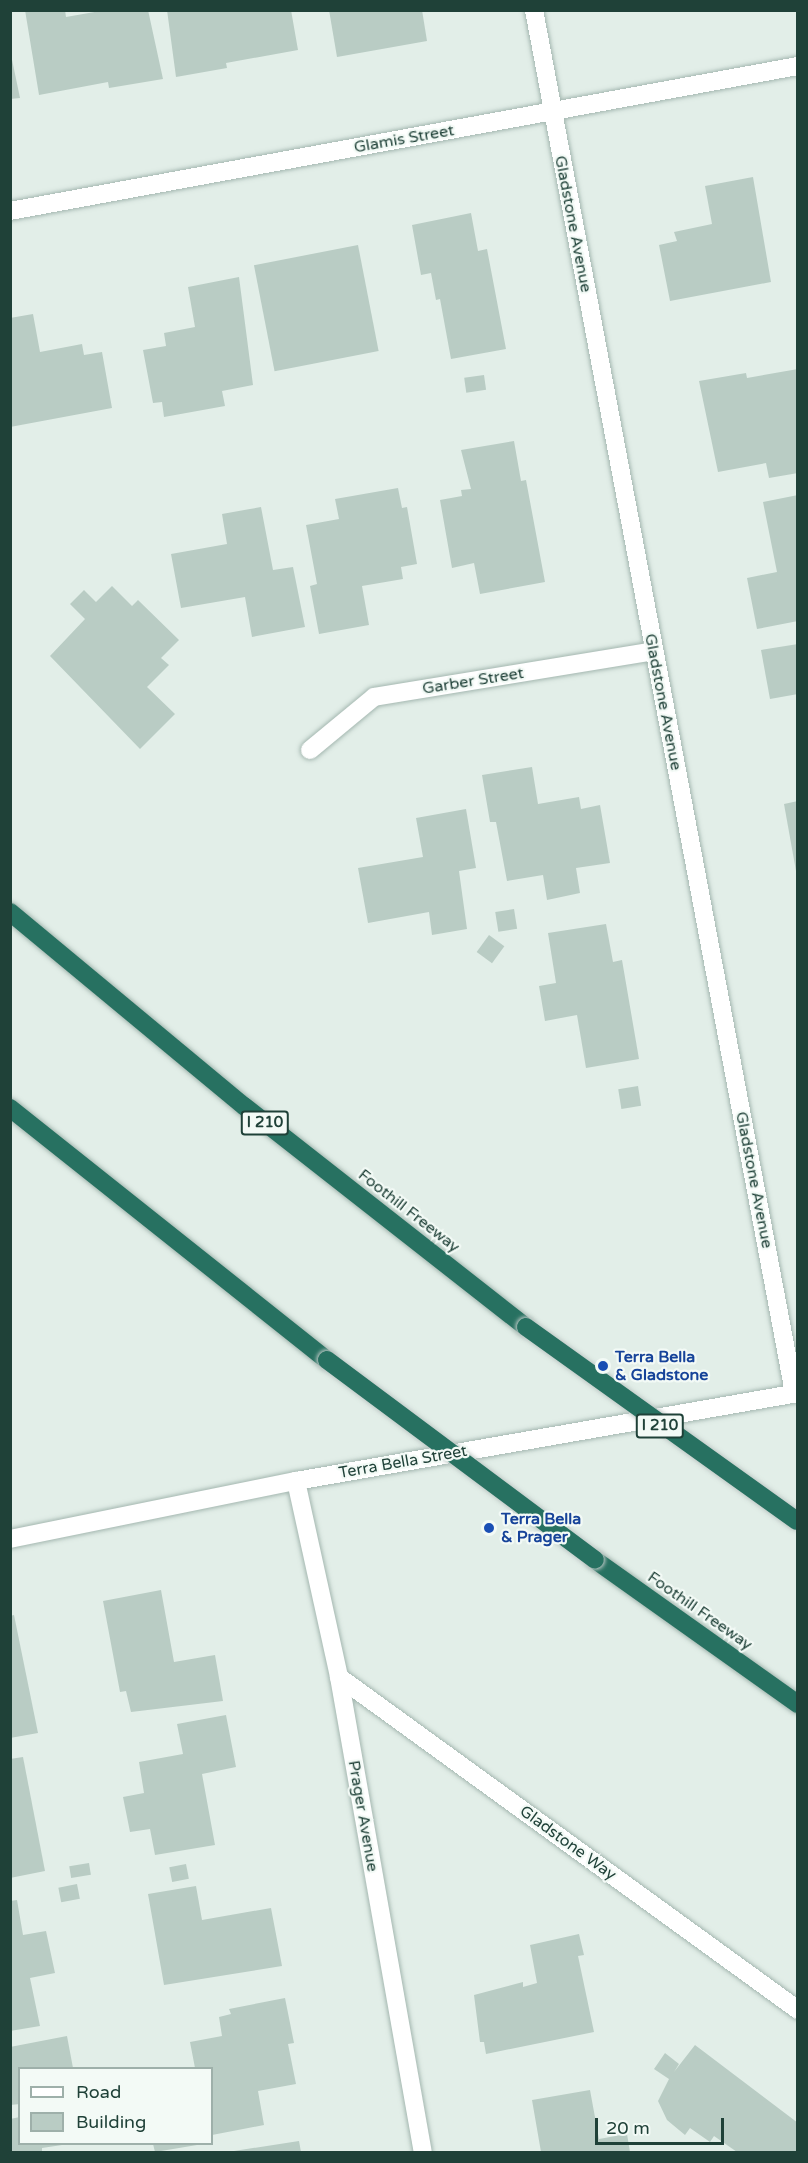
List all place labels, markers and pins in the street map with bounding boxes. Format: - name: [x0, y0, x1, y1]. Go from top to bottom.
- place label: Terra Bella & Gladstone: [615, 1347, 708, 1385]
- marker: Terra Bella & Gladstone: [596, 1359, 610, 1373]
- place label: Terra Bella & Prager: [501, 1509, 581, 1547]
- marker: Terra Bella & Prager: [482, 1521, 496, 1535]

